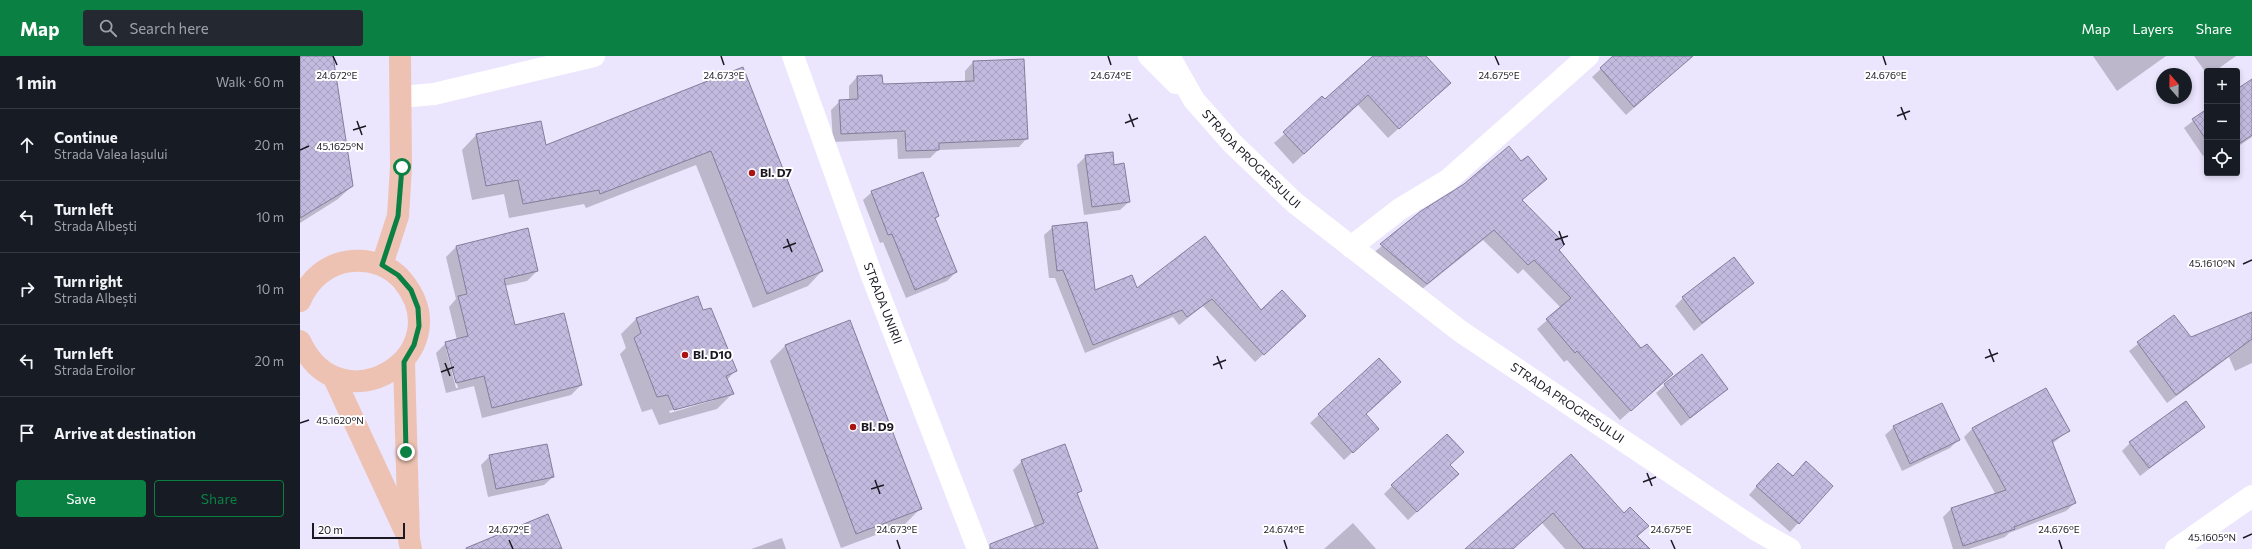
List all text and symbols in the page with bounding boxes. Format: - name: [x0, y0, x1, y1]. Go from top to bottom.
- search box: [83, 10, 363, 46]
- text: Map: [20, 17, 59, 40]
- icon: search: [97, 17, 119, 39]
- text: Search here: [129, 19, 209, 37]
- text: Map: [2082, 20, 2110, 37]
- text: Layers: [2132, 20, 2174, 37]
- text: Share: [2196, 20, 2232, 37]
- north arrow: [2156, 68, 2192, 104]
- map controls: [2204, 68, 2240, 176]
- button: +: [2204, 68, 2240, 104]
- text: 24.672°E: [316, 69, 358, 81]
- text: 24.673°E: [703, 69, 745, 81]
- text: 24.674°E: [1091, 69, 1131, 81]
- text: 24.675°E: [1478, 69, 1520, 81]
- text: 24.676°E: [1865, 69, 1907, 81]
- text: 1 min: [16, 72, 56, 93]
- text: Walk · 60 m: [216, 74, 284, 90]
- button: −: [2204, 104, 2240, 140]
- street label: STRADA PROGRESULUI: [1200, 106, 1304, 211]
- text: Continue: [54, 128, 118, 146]
- icon: ahead: [16, 134, 38, 156]
- text: 20 m: [255, 137, 284, 153]
- text: 45.1625°N: [316, 140, 364, 152]
- button: locate: [2204, 140, 2240, 176]
- text: Strada Valea Iașului: [54, 146, 167, 162]
- route start: [393, 158, 411, 176]
- place label: Bl. D7: [760, 165, 792, 179]
- marker: Bl. D7: [747, 168, 757, 178]
- text: Turn left: [54, 200, 113, 218]
- icon: left: [16, 206, 38, 228]
- text: 10 m: [256, 209, 284, 225]
- text: Strada Albești: [54, 218, 137, 234]
- text: 45.1610°N: [2189, 257, 2235, 269]
- street label: STRADA UNIRII: [862, 260, 906, 346]
- text: Turn right: [54, 272, 123, 290]
- icon: right: [16, 278, 38, 300]
- text: 10 m: [256, 281, 284, 297]
- text: Strada Albești: [54, 290, 137, 306]
- text: Turn left: [54, 344, 113, 362]
- place label: Bl. D10: [693, 347, 732, 361]
- icon: left: [16, 350, 38, 372]
- marker: Bl. D10: [680, 350, 690, 360]
- text: 20 m: [255, 353, 284, 369]
- street label: STRADA PROGRESULUI: [1508, 359, 1627, 445]
- text: Strada Eroilor: [54, 362, 136, 378]
- text: 45.1620°N: [316, 414, 364, 426]
- place label: Bl. D9: [861, 419, 894, 433]
- icon: arrive: [16, 422, 38, 444]
- marker: Bl. D9: [848, 422, 858, 432]
- text: Arrive at destination: [54, 424, 196, 442]
- route end: [397, 443, 415, 461]
- button: Save: [16, 480, 146, 517]
- button: Share: [154, 480, 284, 517]
- scale bar: [312, 521, 405, 540]
- text: 20 m: [318, 523, 343, 536]
- text: 24.672°E: [488, 523, 530, 535]
- text: 24.673°E: [876, 523, 918, 535]
- text: 24.674°E: [1264, 523, 1304, 535]
- text: 24.675°E: [1650, 523, 1692, 535]
- text: 24.676°E: [2038, 523, 2080, 535]
- text: 45.1605°N: [2188, 531, 2236, 543]

